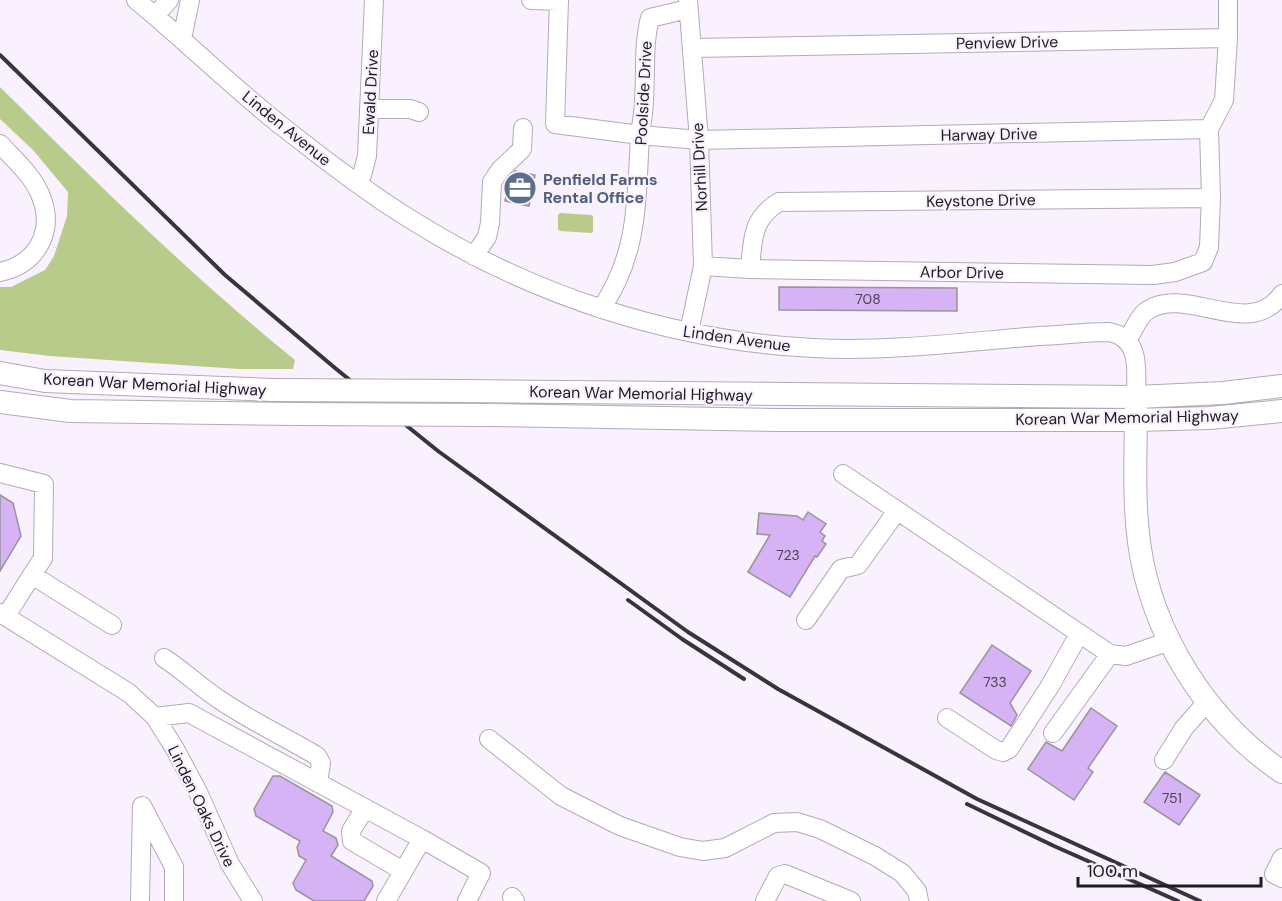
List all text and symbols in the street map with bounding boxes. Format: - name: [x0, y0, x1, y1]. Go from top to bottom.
- street label: Penview Drive: [956, 31, 1058, 54]
- street label: Poolside Drive: [630, 40, 657, 146]
- street label: Ewald Drive: [358, 49, 383, 135]
- street label: Linden Avenue: [238, 86, 335, 171]
- street label: Norhill Drive: [687, 122, 712, 212]
- street label: Harway Drive: [940, 123, 1038, 146]
- place label: Penfield Farms Rental Office: [543, 169, 658, 208]
- office icon: Penfield Farms Rental Office: [502, 170, 538, 206]
- street label: Keystone Drive: [926, 189, 1036, 212]
- street label: Arbor Drive: [920, 261, 1004, 284]
- house number: 708: [855, 290, 881, 308]
- street label: Linden Avenue: [682, 321, 792, 356]
- street label: Korean War Memorial Highway: [43, 368, 267, 401]
- street label: Korean War Memorial Highway: [529, 381, 753, 406]
- street label: Korean War Memorial Highway: [1015, 405, 1239, 430]
- house number: 723: [776, 546, 800, 564]
- house number: 733: [983, 673, 1007, 691]
- street label: Linden Oaks Drive: [163, 742, 240, 871]
- house number: 751: [1162, 789, 1182, 807]
- scale bar: [1078, 850, 1261, 888]
- text: 100 m: [1087, 859, 1138, 883]

